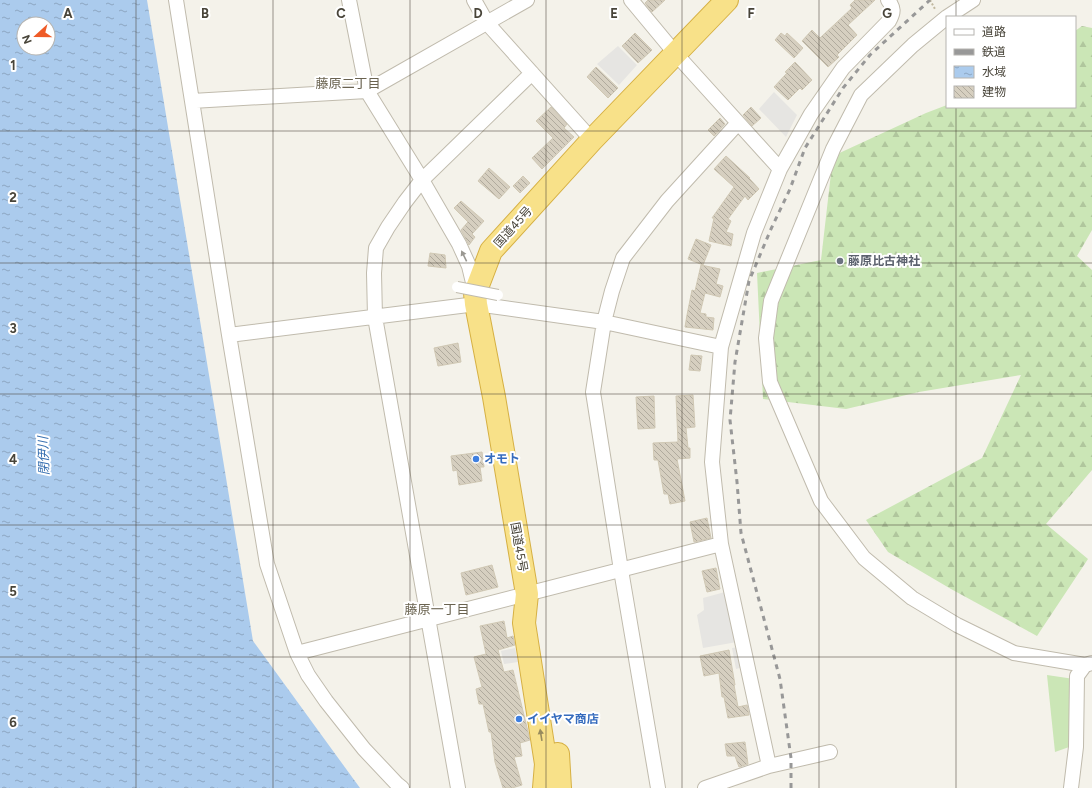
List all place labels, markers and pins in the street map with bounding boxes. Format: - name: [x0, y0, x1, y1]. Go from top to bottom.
- place label: 藤原比古神社: [848, 254, 920, 268]
- marker: 藤原比古神社: [835, 256, 845, 266]
- place label: オモト: [484, 452, 520, 466]
- marker: オモト: [471, 454, 481, 464]
- place label: イイヤマ商店: [527, 712, 599, 726]
- marker: イイヤマ商店: [514, 714, 524, 724]

